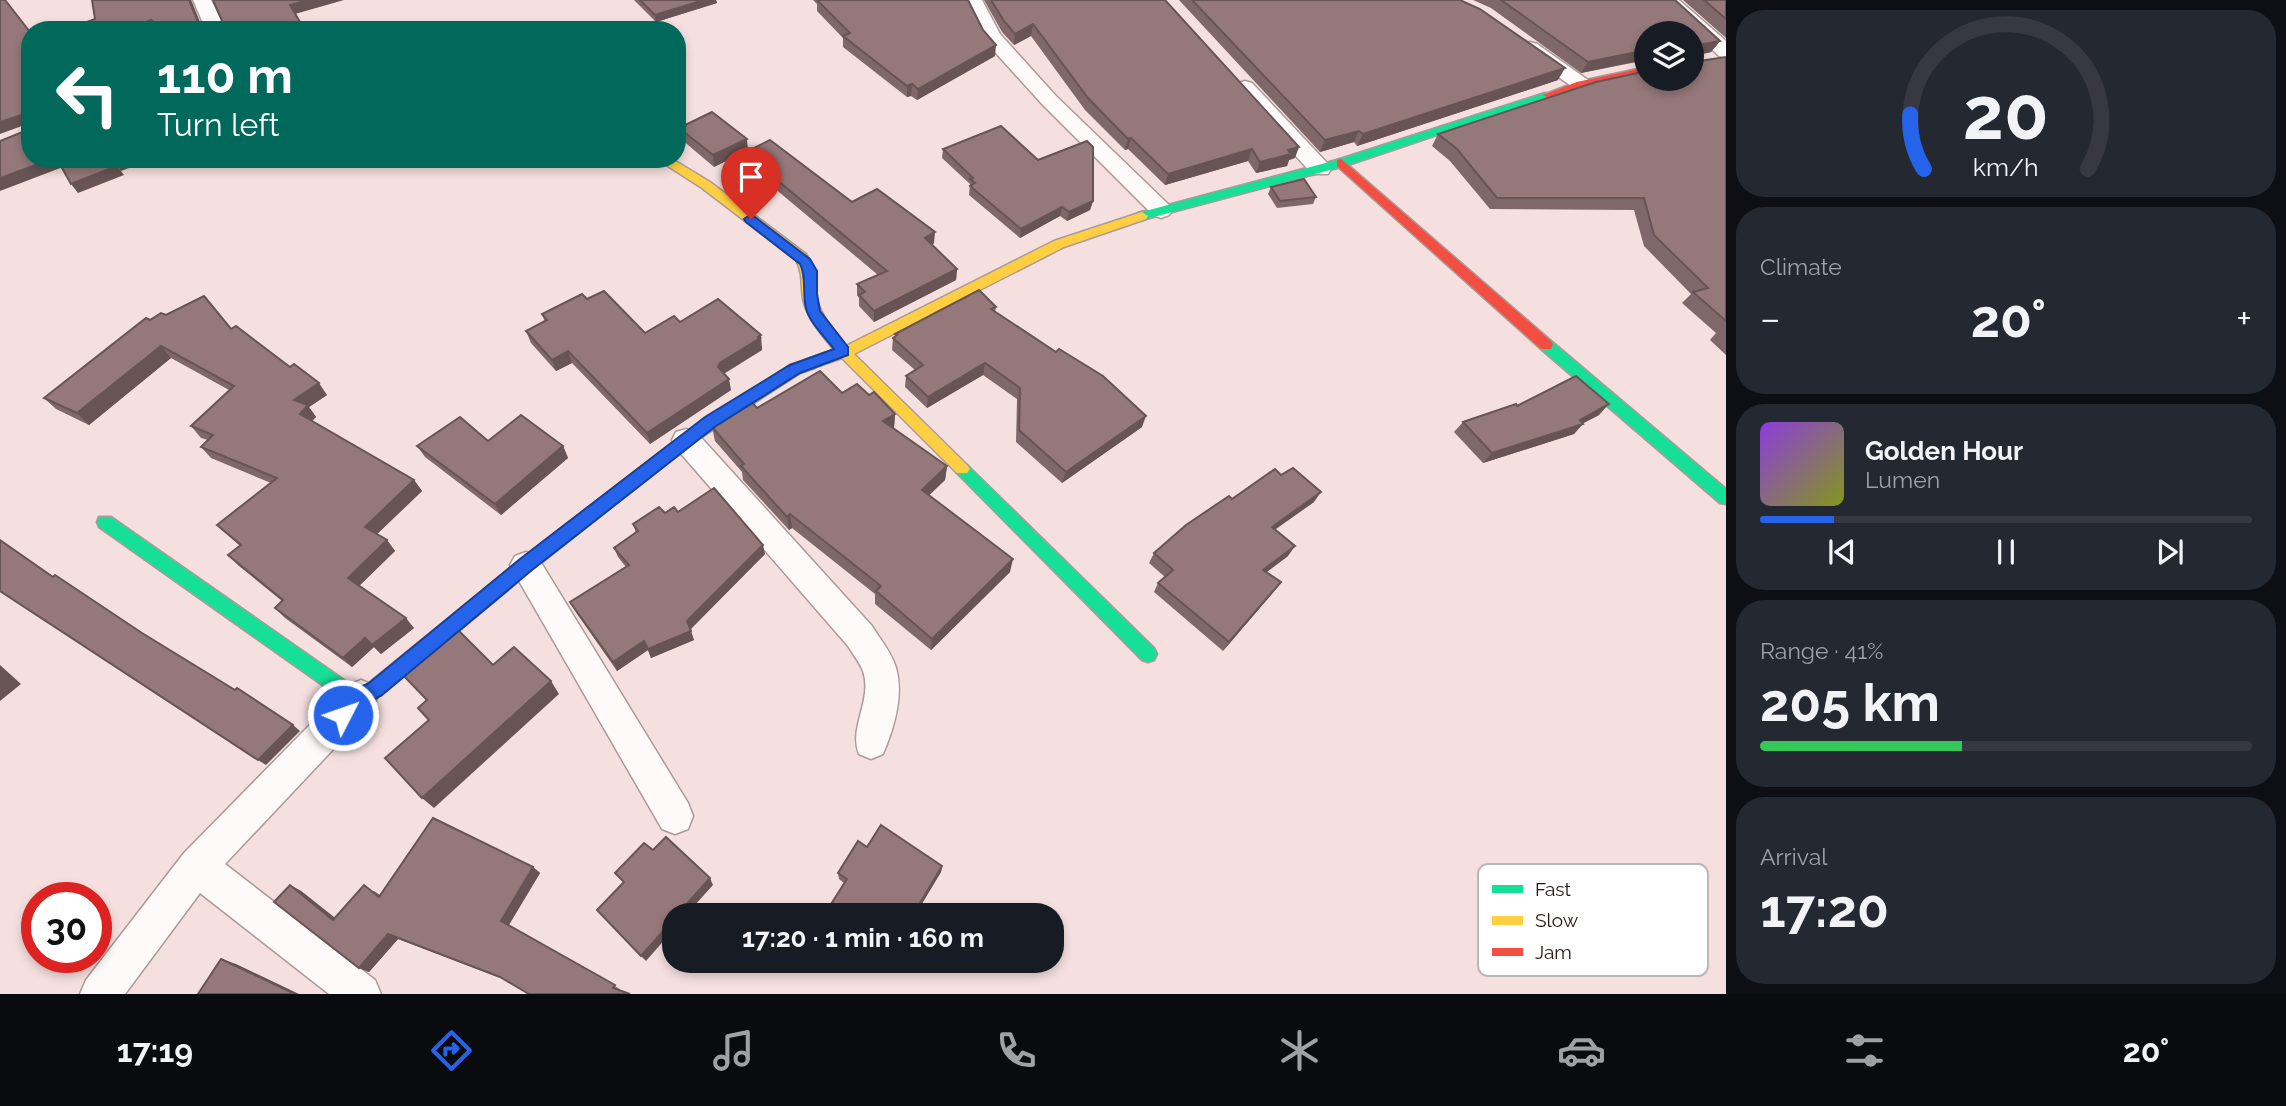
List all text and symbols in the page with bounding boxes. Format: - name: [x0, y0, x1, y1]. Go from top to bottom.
- map controls: [1634, 21, 1704, 91]
- button: layers: [1634, 21, 1704, 91]
- text: 110 m: [157, 47, 293, 104]
- icon: left: [42, 49, 133, 140]
- text: 20: [1963, 72, 2049, 157]
- text: Turn left: [157, 106, 279, 143]
- pin: [721, 147, 781, 219]
- text: km/h: [1973, 152, 2039, 182]
- icon: arrive: [732, 158, 770, 196]
- text: Climate: [1760, 253, 1842, 280]
- text: 20°: [1971, 288, 2046, 349]
- text: −: [1760, 296, 1780, 341]
- text: +: [2236, 296, 2252, 341]
- text: Golden Hour: [1865, 436, 2023, 466]
- text: Lumen: [1865, 466, 1940, 493]
- icon: previous: [1823, 533, 1861, 571]
- icon: pause: [1987, 533, 2025, 571]
- icon: next: [2151, 533, 2189, 571]
- text: Range · 41%: [1760, 637, 1883, 664]
- text: 205 km: [1760, 672, 1940, 733]
- position arrow: [306, 678, 380, 752]
- text: Arrival: [1760, 843, 1827, 870]
- legend: [1478, 864, 1708, 976]
- text: Fast: [1535, 878, 1571, 900]
- text: 17:20: [1760, 878, 1889, 939]
- speed limit sign: 30: [21, 882, 112, 973]
- text: Slow: [1535, 909, 1579, 931]
- text: 17:20 · 1 min · 160 m: [742, 923, 984, 953]
- text: Jam: [1535, 941, 1572, 963]
- icon: directions: [427, 1026, 476, 1075]
- icon: music: [709, 1026, 758, 1075]
- icon: phone: [992, 1026, 1041, 1075]
- icon: climate: [1275, 1026, 1324, 1075]
- icon: car: [1557, 1026, 1606, 1075]
- icon: filters: [1840, 1026, 1889, 1075]
- text: 17:19: [117, 1032, 193, 1069]
- text: 20°: [2123, 1032, 2169, 1069]

